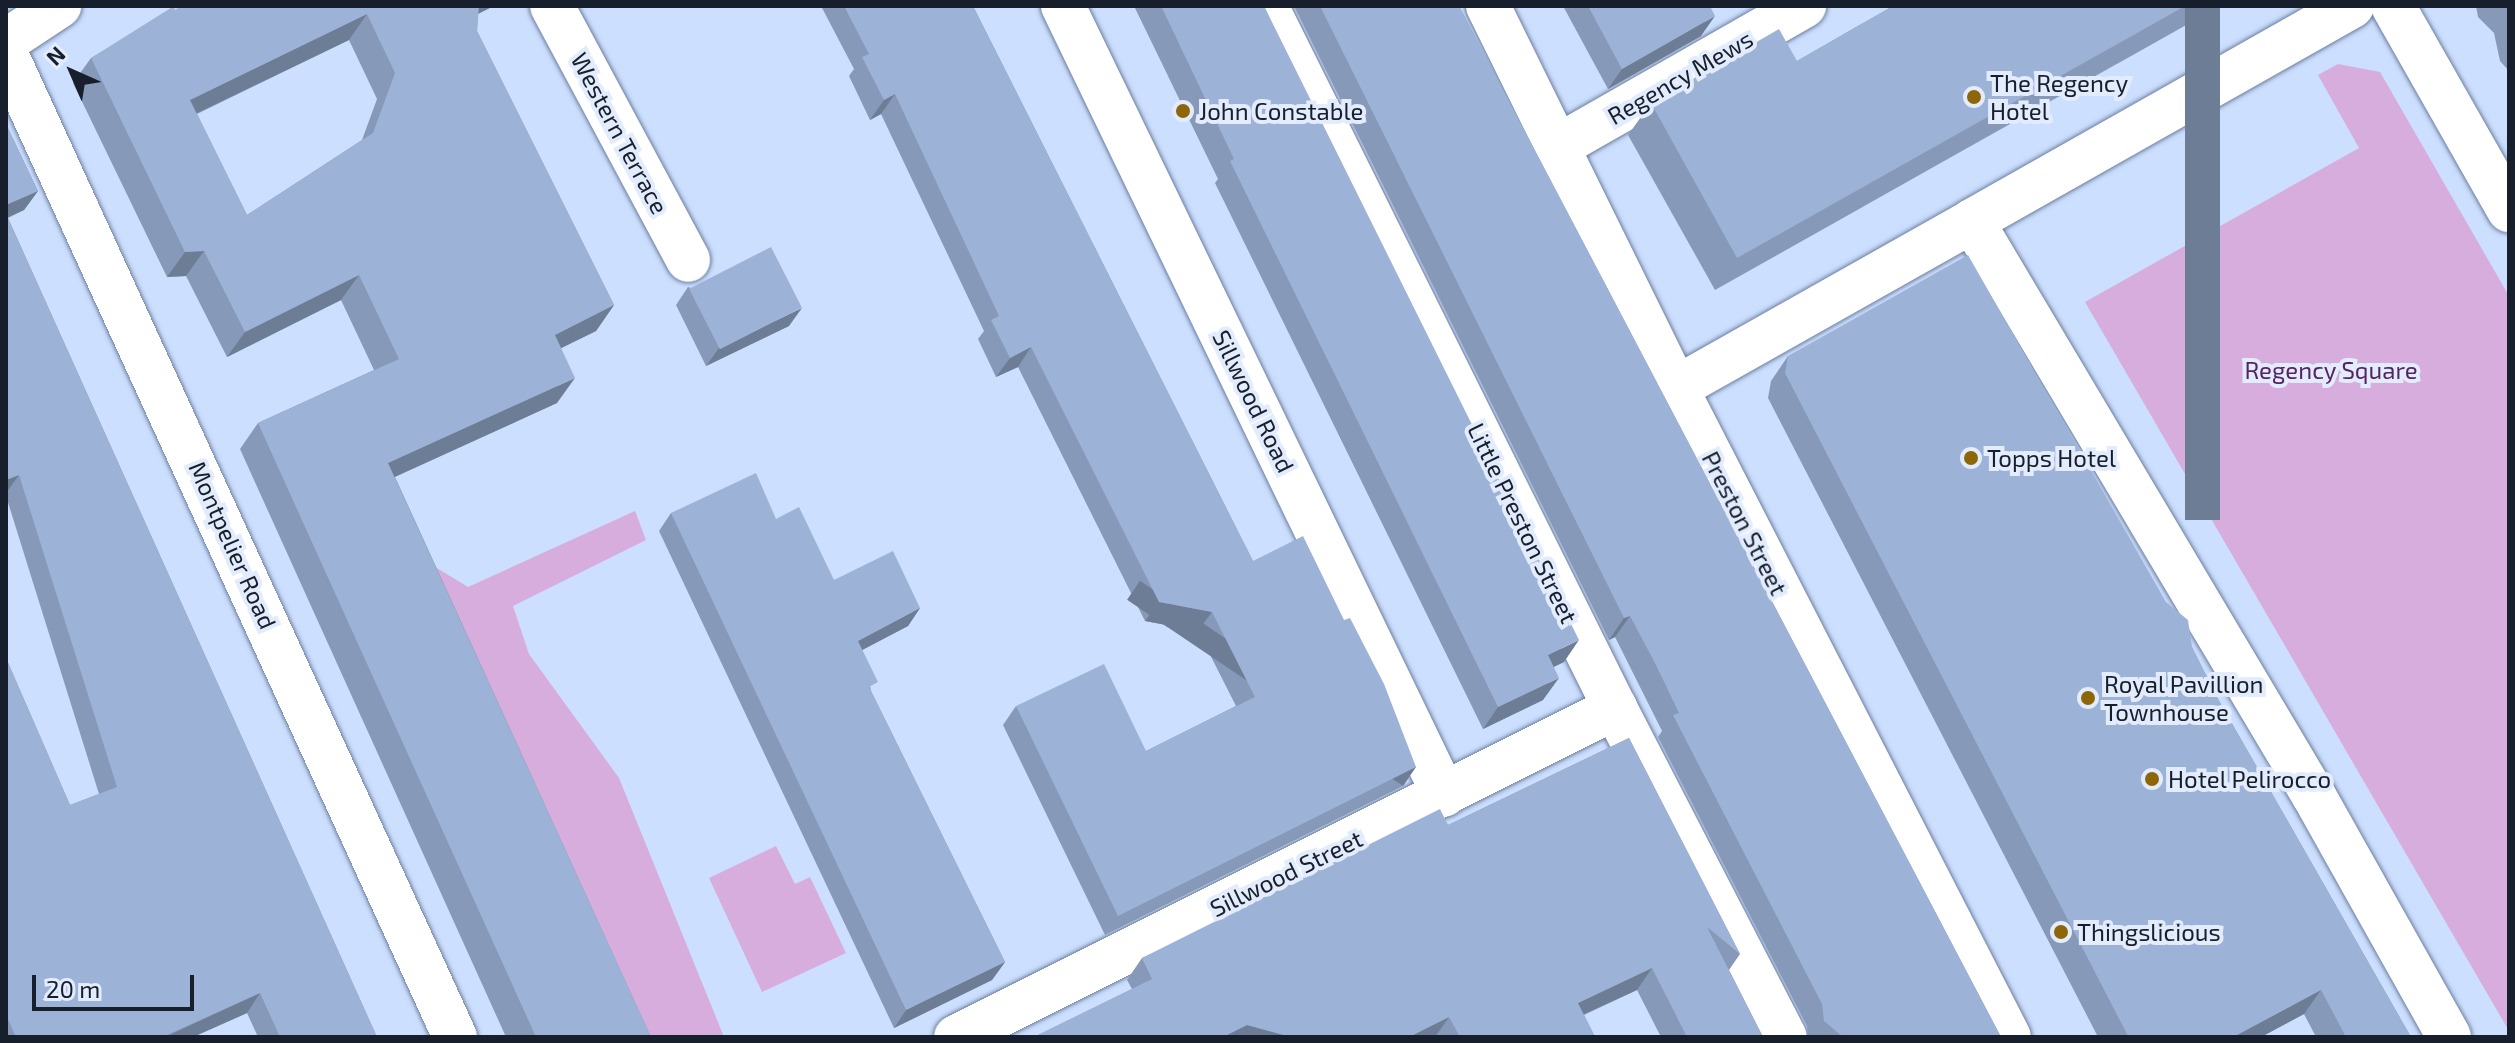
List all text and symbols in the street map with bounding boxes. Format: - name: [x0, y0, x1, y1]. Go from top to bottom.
- street label: Regency Mews: [1602, 24, 1758, 130]
- north arrow: [32, 32, 112, 112]
- text: N: [40, 40, 70, 70]
- street label: Western Terrace: [565, 47, 675, 219]
- place label: The Regency Hotel: [1990, 69, 2128, 125]
- marker: The Regency Hotel: [1965, 88, 1983, 106]
- place label: John Constable: [1199, 97, 1363, 125]
- marker: John Constable: [1174, 102, 1192, 120]
- street label: Sillwood Road: [1207, 325, 1301, 477]
- park label: Regency Square: [2244, 356, 2418, 384]
- street label: Little Preston Street: [1462, 418, 1584, 628]
- place label: Topps Hotel: [1987, 444, 2116, 472]
- street label: Preston Street: [1696, 446, 1794, 600]
- marker: Topps Hotel: [1962, 449, 1980, 467]
- street label: Montpelier Road: [183, 457, 283, 633]
- place label: Royal Pavillion Townhouse: [2104, 670, 2264, 726]
- marker: Royal Pavillion Townhouse: [2079, 689, 2097, 707]
- place label: Hotel Pelirocco: [2168, 765, 2332, 793]
- marker: Hotel Pelirocco: [2143, 770, 2161, 788]
- street label: Sillwood Street: [1205, 824, 1367, 922]
- place label: Thingslicious: [2077, 918, 2221, 946]
- marker: Thingslicious: [2052, 923, 2070, 941]
- scale bar: [36, 959, 198, 1009]
- text: 20 m: [46, 974, 100, 1003]

